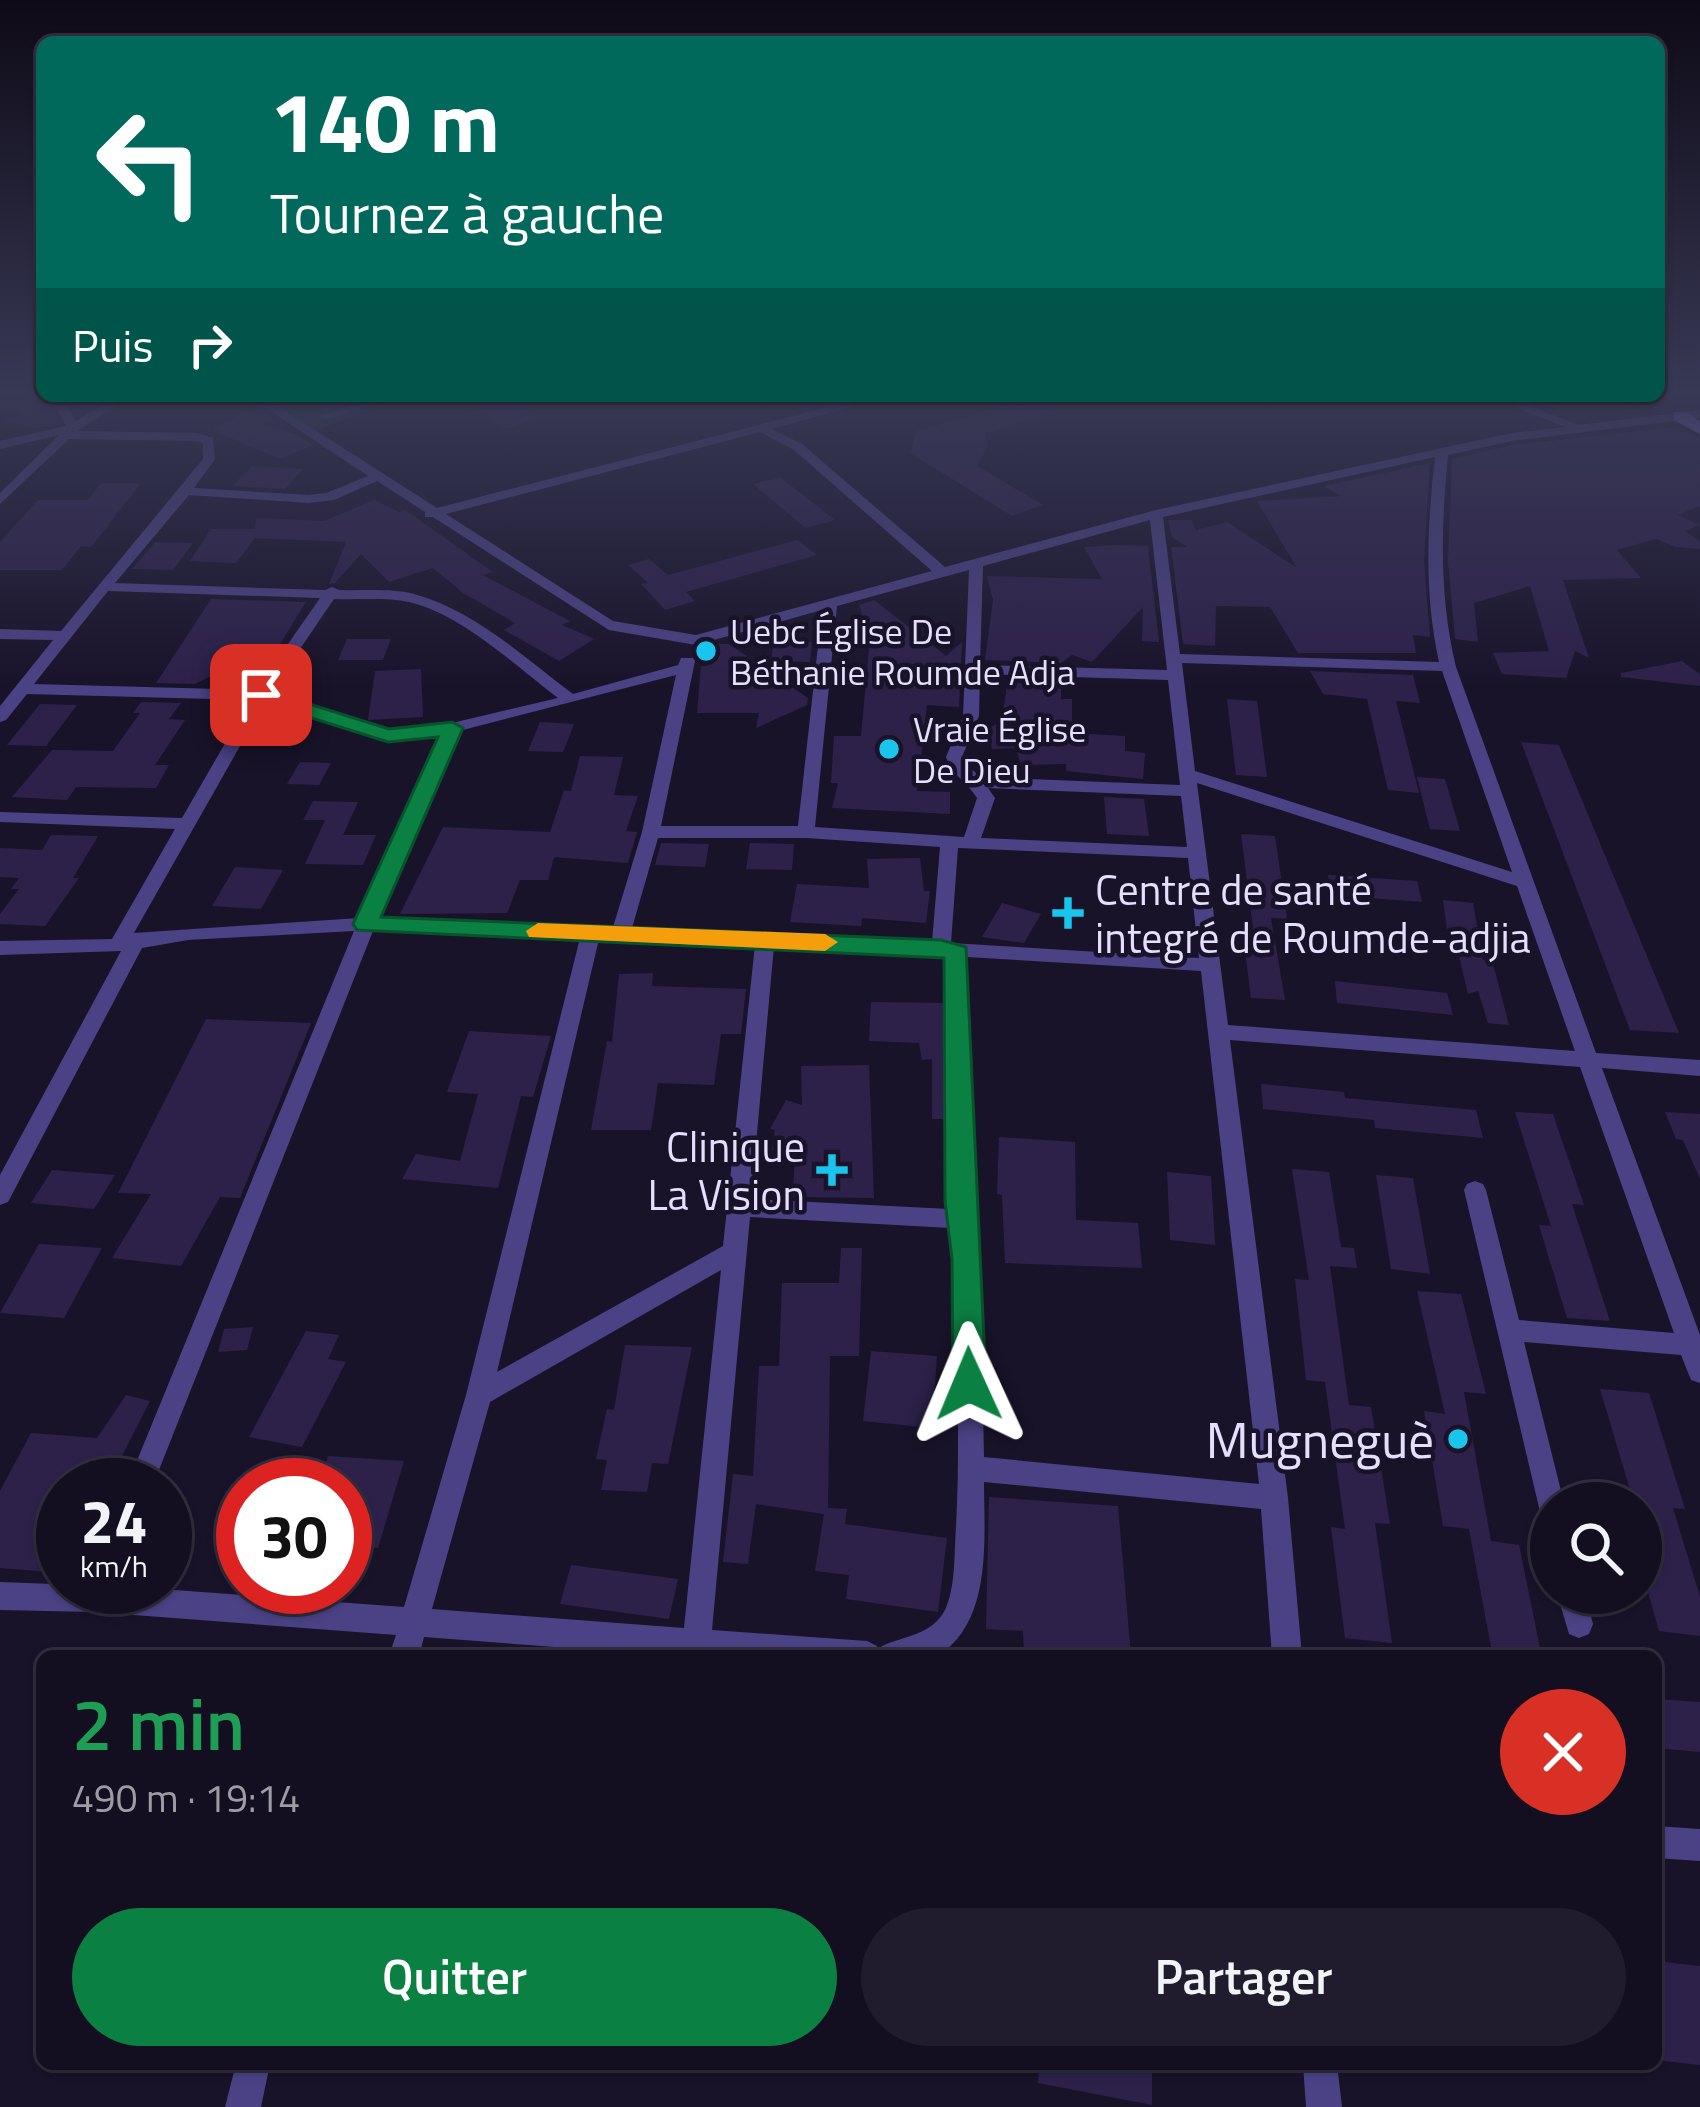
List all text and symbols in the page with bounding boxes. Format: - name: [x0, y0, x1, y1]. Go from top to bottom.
- text: 140 m: [270, 57, 500, 185]
- icon: left: [72, 84, 228, 240]
- text: Tournez à gauche: [270, 172, 664, 254]
- text: Puis: [72, 311, 153, 379]
- icon: right: [177, 312, 243, 378]
- place label: Uebc Église De Béthanie Roumde Adja: [730, 603, 1075, 699]
- marker: Uebc Église De Béthanie Roumde Adja: [693, 638, 719, 664]
- pin: [210, 644, 312, 746]
- icon: arrive: [228, 662, 294, 728]
- place label: Vraie Église De Dieu: [913, 701, 1087, 797]
- marker: Vraie Église De Dieu: [876, 736, 902, 762]
- place label: Centre de santé integré de Roumde-adjia: [1095, 857, 1531, 969]
- marker: Centre de santé integré de Roumde-adjia: [1052, 897, 1084, 929]
- place label: Clinique La Vision: [647, 1114, 805, 1226]
- marker: Clinique La Vision: [816, 1154, 848, 1186]
- position arrow: [906, 1321, 1032, 1447]
- place label: Mugneguè: [1206, 1400, 1434, 1478]
- marker: Mugneguè: [1445, 1426, 1471, 1452]
- speed limit sign: 30: [216, 1458, 372, 1614]
- text: 24: [80, 1475, 148, 1566]
- map controls: [1530, 1482, 1662, 1614]
- button: search: [1530, 1482, 1662, 1614]
- text: km/h: [80, 1543, 148, 1589]
- text: 2 min: [72, 1668, 245, 1778]
- button: close: [1500, 1689, 1626, 1815]
- text: 490 m · 19:14: [72, 1768, 300, 1827]
- button: Quitter: [72, 1908, 837, 2046]
- button: Partager: [861, 1908, 1626, 2046]

